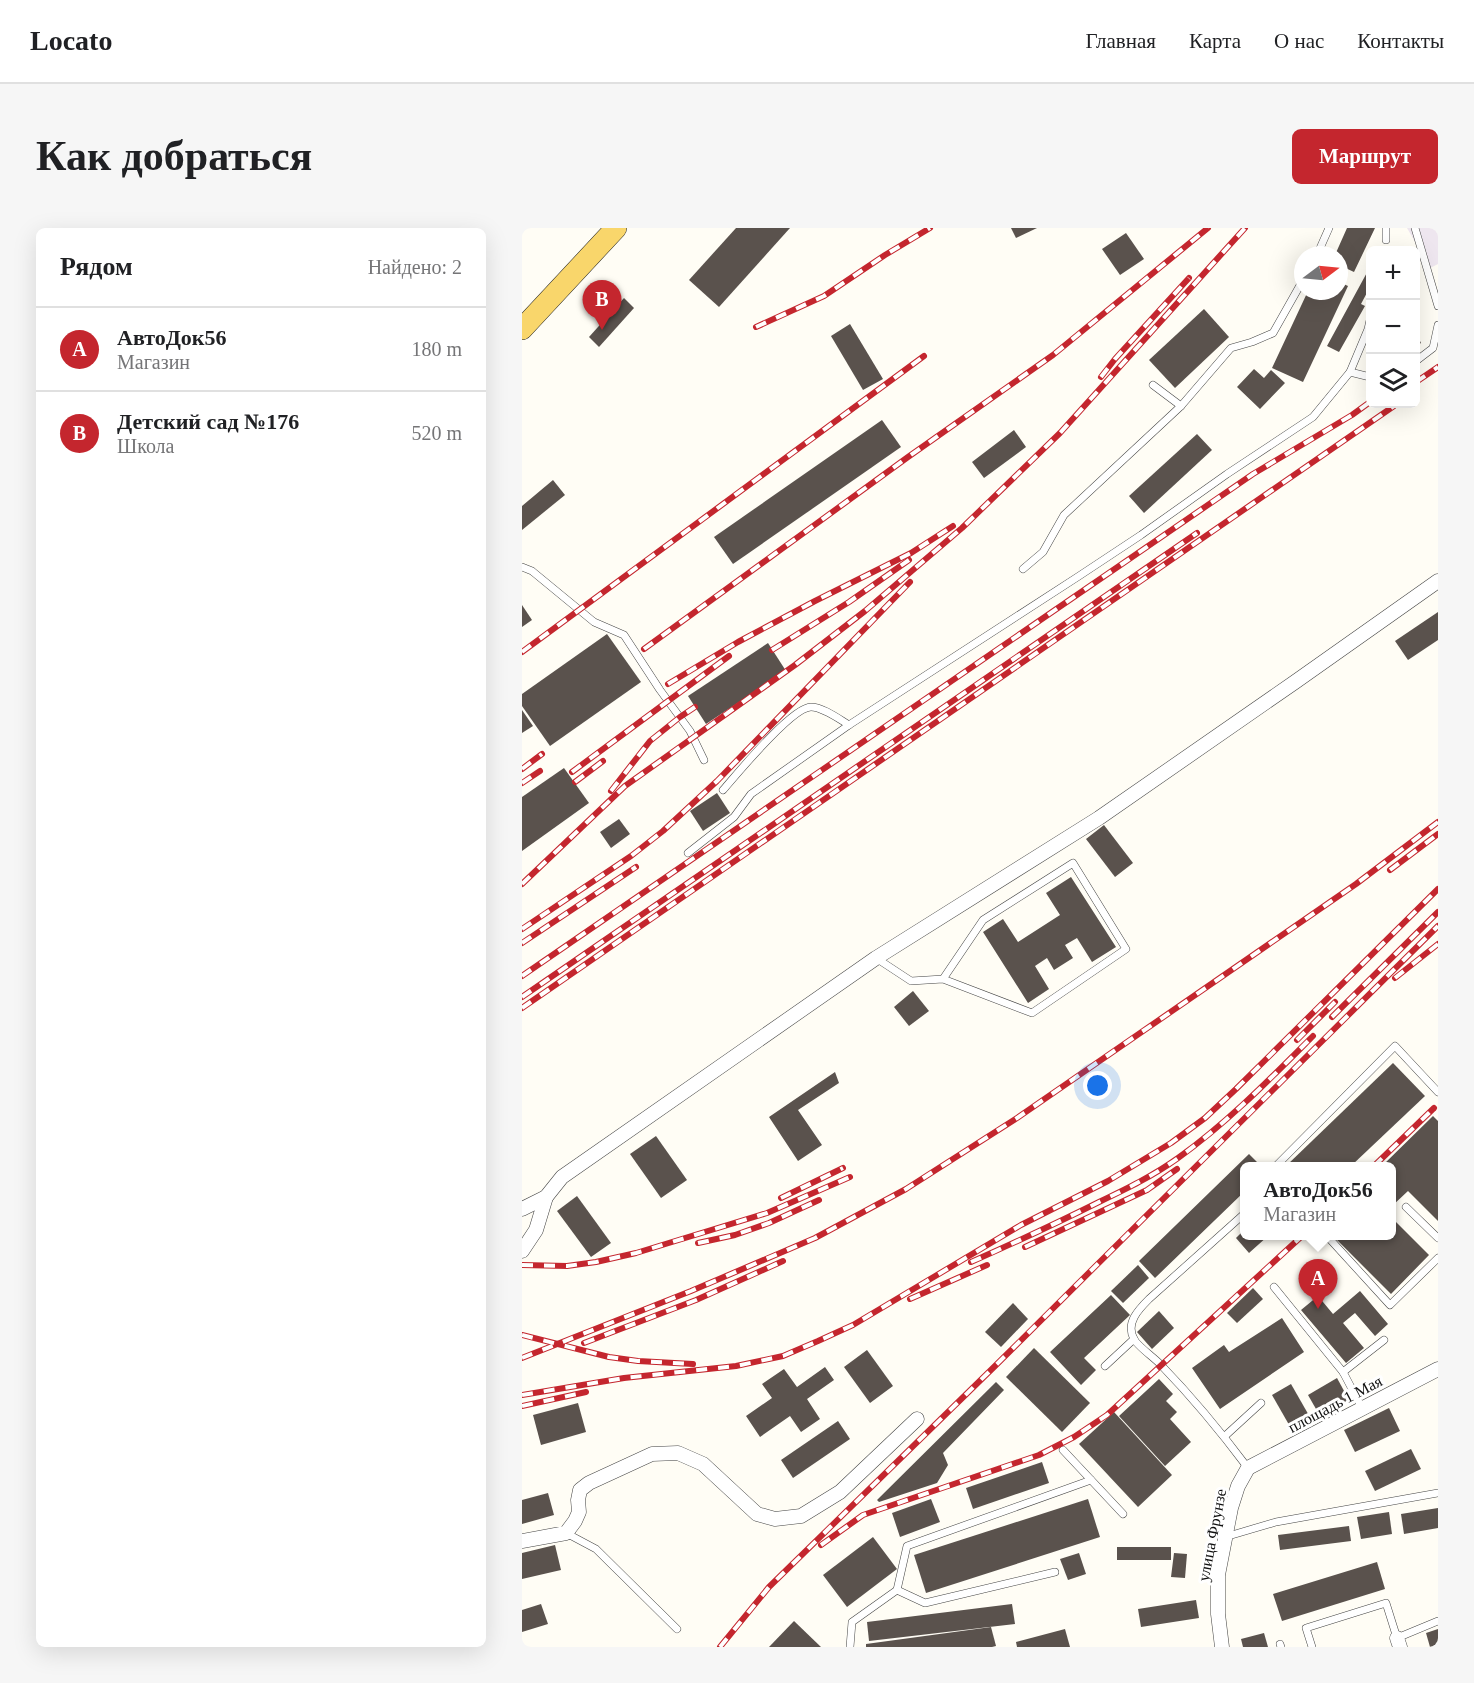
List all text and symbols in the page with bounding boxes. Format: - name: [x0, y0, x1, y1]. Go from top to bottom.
- text: Locato: [30, 25, 112, 56]
- text: Главная: [1086, 29, 1156, 53]
- text: Карта: [1189, 29, 1241, 53]
- text: О нас: [1274, 29, 1324, 53]
- text: Контакты: [1357, 29, 1444, 53]
- button: Маршрут: [1292, 129, 1438, 184]
- text: Как добраться: [36, 133, 312, 179]
- north arrow: [1294, 246, 1348, 300]
- map controls: [1366, 246, 1420, 408]
- button: +: [1366, 246, 1420, 300]
- text: Рядом: [60, 252, 133, 281]
- text: Найдено: 2: [368, 256, 462, 278]
- pin: B: [582, 280, 622, 330]
- button: −: [1366, 300, 1420, 354]
- text: АвтоДок56: [117, 325, 227, 350]
- text: A: [72, 338, 87, 360]
- text: 180 m: [411, 338, 462, 360]
- text: Магазин: [117, 351, 190, 373]
- button: layers: [1366, 354, 1420, 408]
- text: Детский сад №176: [117, 409, 299, 434]
- text: B: [73, 422, 86, 444]
- text: 520 m: [411, 422, 462, 444]
- text: Школа: [117, 435, 174, 457]
- your location: [1083, 1071, 1112, 1100]
- popup: [1240, 1162, 1396, 1240]
- text: АвтоДок56: [1263, 1177, 1373, 1202]
- text: Магазин: [1263, 1203, 1336, 1225]
- pin: A: [1298, 1260, 1338, 1309]
- street label: площадь 1 Мая: [1285, 1372, 1386, 1437]
- street label: улица Фрунзе: [1195, 1487, 1230, 1583]

